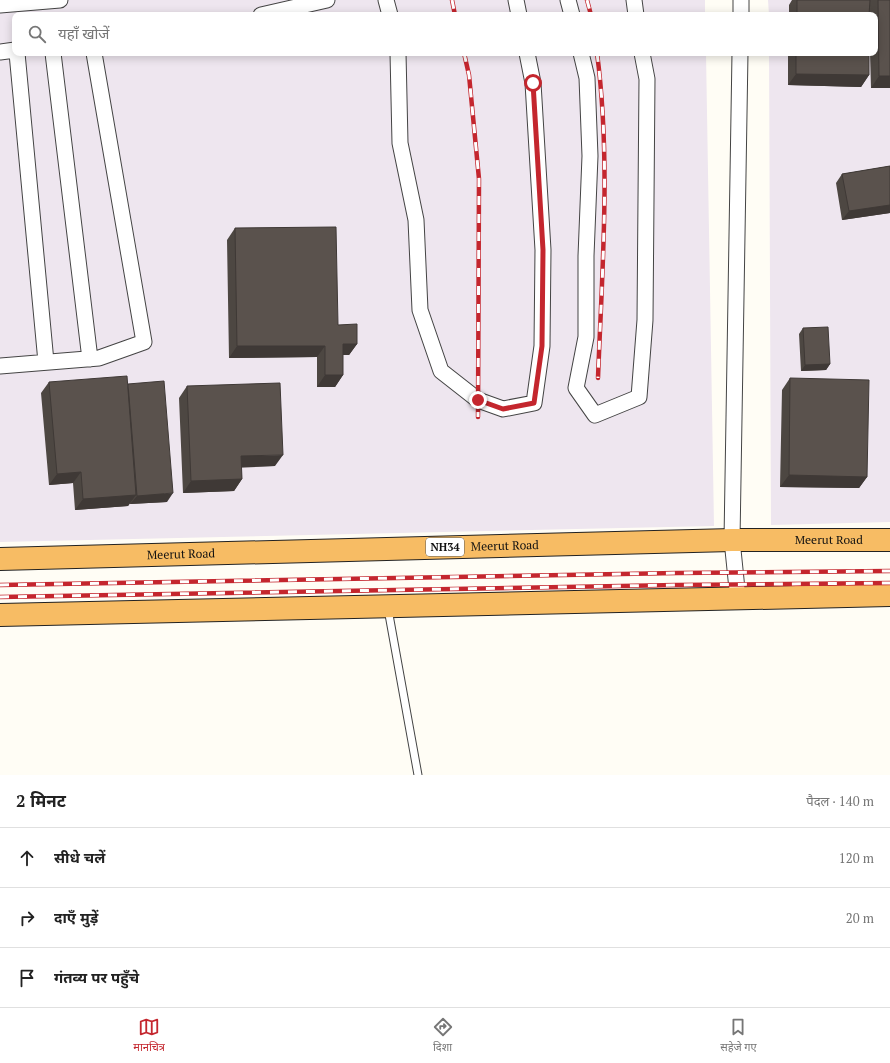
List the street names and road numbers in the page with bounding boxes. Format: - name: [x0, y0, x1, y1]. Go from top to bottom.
- street label: Meerut Road: [795, 532, 863, 547]
- street label: Meerut Road: [471, 537, 539, 554]
- road number: NH34: [426, 538, 464, 556]
- street label: Meerut Road: [147, 545, 216, 562]

